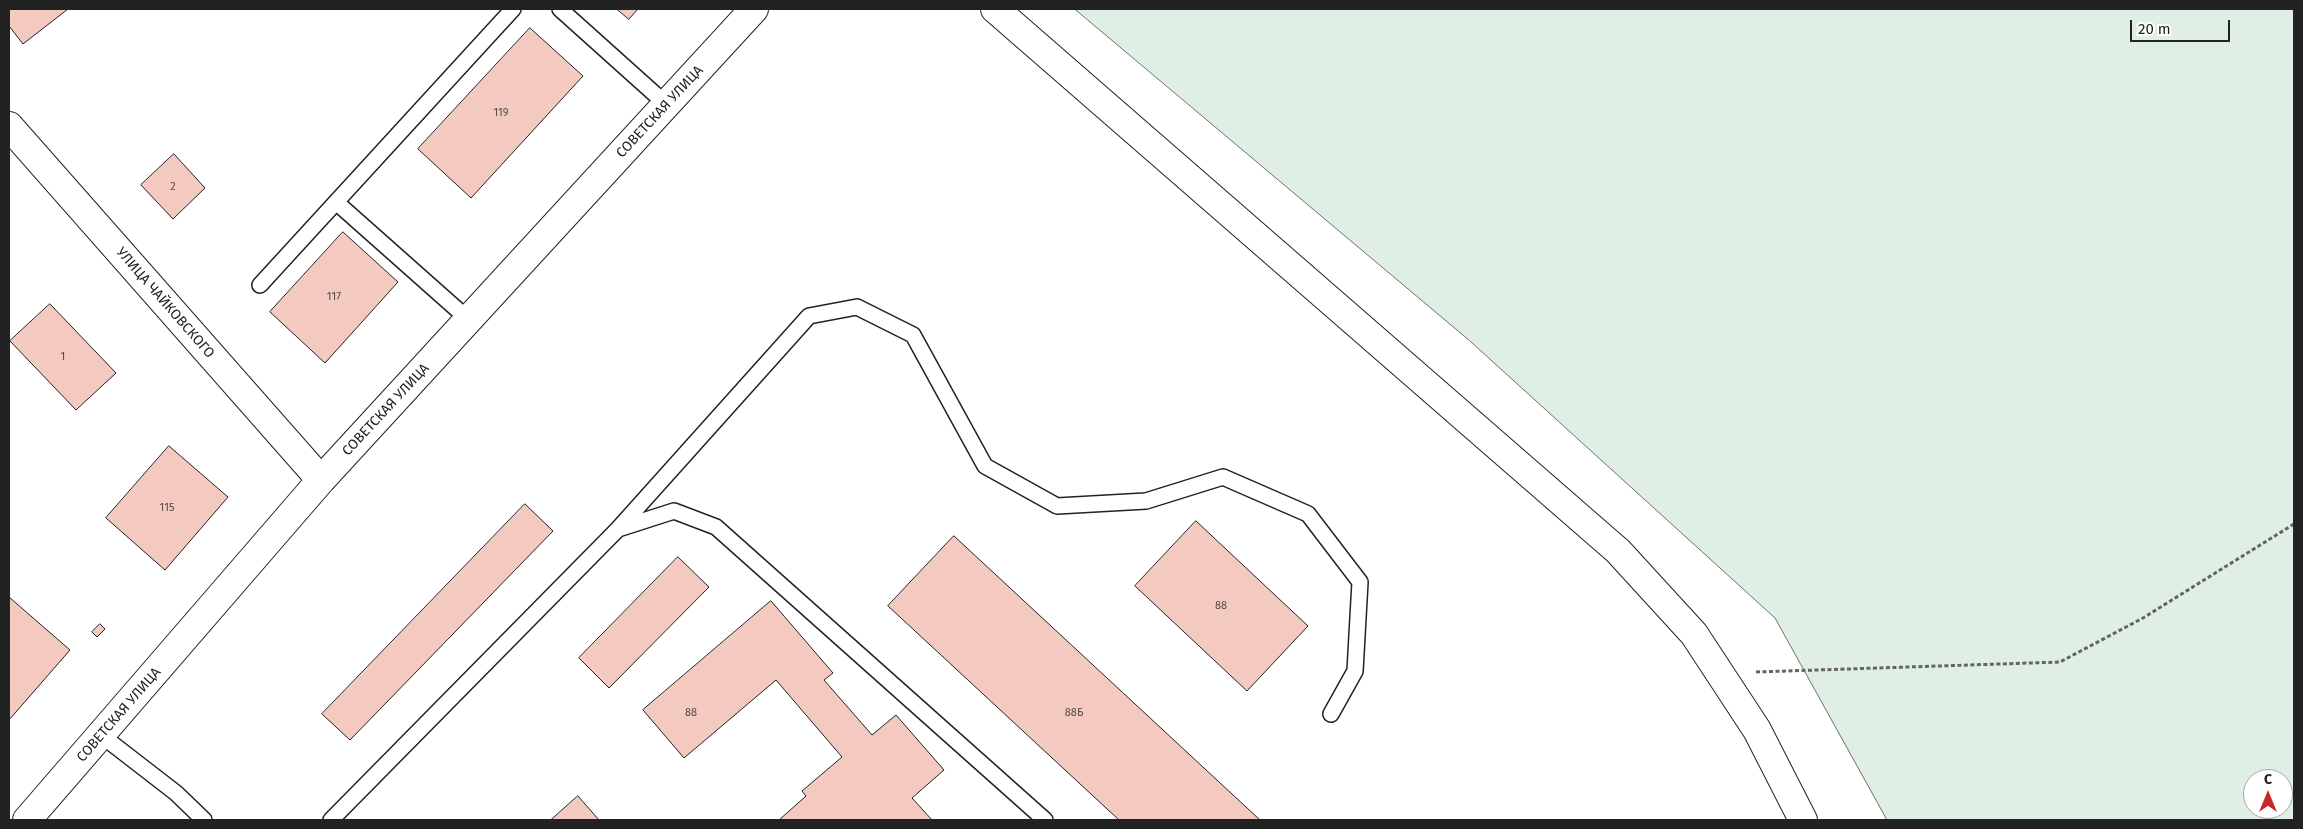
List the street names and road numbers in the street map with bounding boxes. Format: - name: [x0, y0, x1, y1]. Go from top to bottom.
- street label: СОВЕТСКАЯ УЛИЦА: [613, 63, 707, 161]
- street label: УЛИЦА ЧАЙКОВСКОГО: [112, 244, 218, 362]
- street label: СОВЕТСКАЯ УЛИЦА: [339, 361, 433, 459]
- street label: СОВЕТСКАЯ УЛИЦА: [73, 664, 165, 766]

